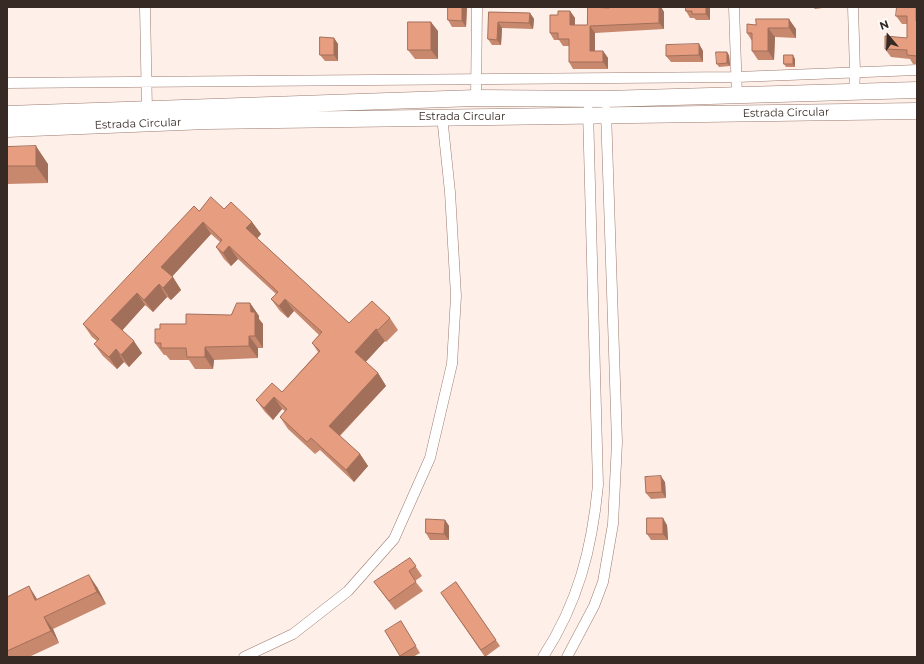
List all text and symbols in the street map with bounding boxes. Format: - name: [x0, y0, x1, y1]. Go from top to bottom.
- north arrow: [868, 16, 908, 56]
- text: N: [878, 17, 891, 33]
- street label: Estrada Circular: [742, 106, 830, 120]
- street label: Estrada Circular: [419, 110, 505, 124]
- street label: Estrada Circular: [94, 116, 182, 132]

